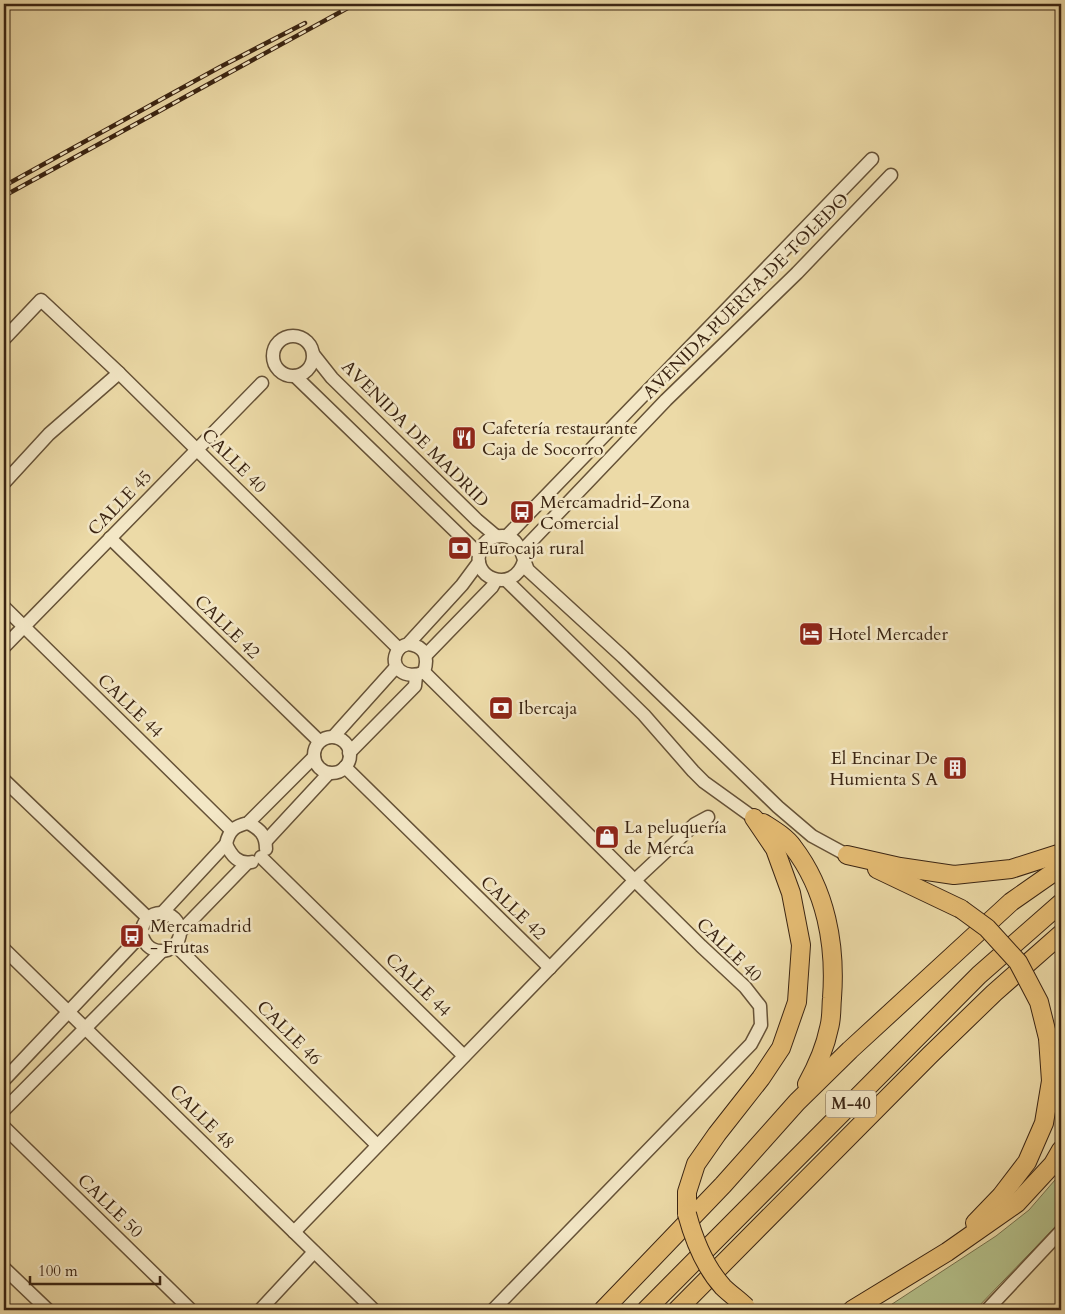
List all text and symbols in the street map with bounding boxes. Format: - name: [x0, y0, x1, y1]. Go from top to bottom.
- street label: AVENIDA PUERTA DE TOLEDO: [637, 187, 855, 405]
- street label: AVENIDA DE MADRID: [336, 355, 494, 513]
- place label: Cafetería restaurante Caja de Socorro: [482, 416, 638, 462]
- street label: CALLE 40: [196, 423, 272, 499]
- restaurant icon: Cafetería restaurante Caja de Socorro: [451, 425, 477, 451]
- street label: CALLE 45: [82, 465, 158, 541]
- place label: Mercamadrid-Zona Comercial: [540, 490, 690, 536]
- bus stop icon: Mercamadrid-Zona Comercial: [509, 499, 535, 525]
- bank icon: Eurocaja rural: [447, 535, 473, 561]
- place label: Eurocaja rural: [478, 536, 585, 561]
- street label: CALLE 42: [189, 589, 265, 665]
- hotel icon: Hotel Mercader: [798, 621, 824, 647]
- place label: Hotel Mercader: [828, 622, 948, 647]
- street label: CALLE 44: [92, 668, 168, 744]
- bank icon: Ibercaja: [488, 695, 514, 721]
- place label: Ibercaja: [518, 696, 578, 721]
- place label: El Encinar De Humienta S A: [829, 746, 938, 792]
- building icon: El Encinar De Humienta S A: [942, 755, 968, 781]
- place label: La peluquería de Merca: [624, 815, 727, 861]
- shop icon: La peluquería de Merca: [594, 824, 620, 850]
- street label: CALLE 42: [475, 870, 551, 946]
- street label: CALLE 40: [691, 912, 767, 988]
- place label: Mercamadrid - Frutas: [150, 914, 252, 960]
- bus stop icon: Mercamadrid - Frutas: [119, 923, 145, 949]
- street label: CALLE 44: [380, 947, 456, 1023]
- street label: CALLE 46: [251, 995, 327, 1071]
- street label: CALLE 48: [164, 1079, 240, 1155]
- road number: M-40: [826, 1090, 876, 1118]
- street label: CALLE 50: [72, 1168, 148, 1244]
- scale bar: [30, 1254, 160, 1286]
- text: 100 m: [38, 1261, 78, 1281]

